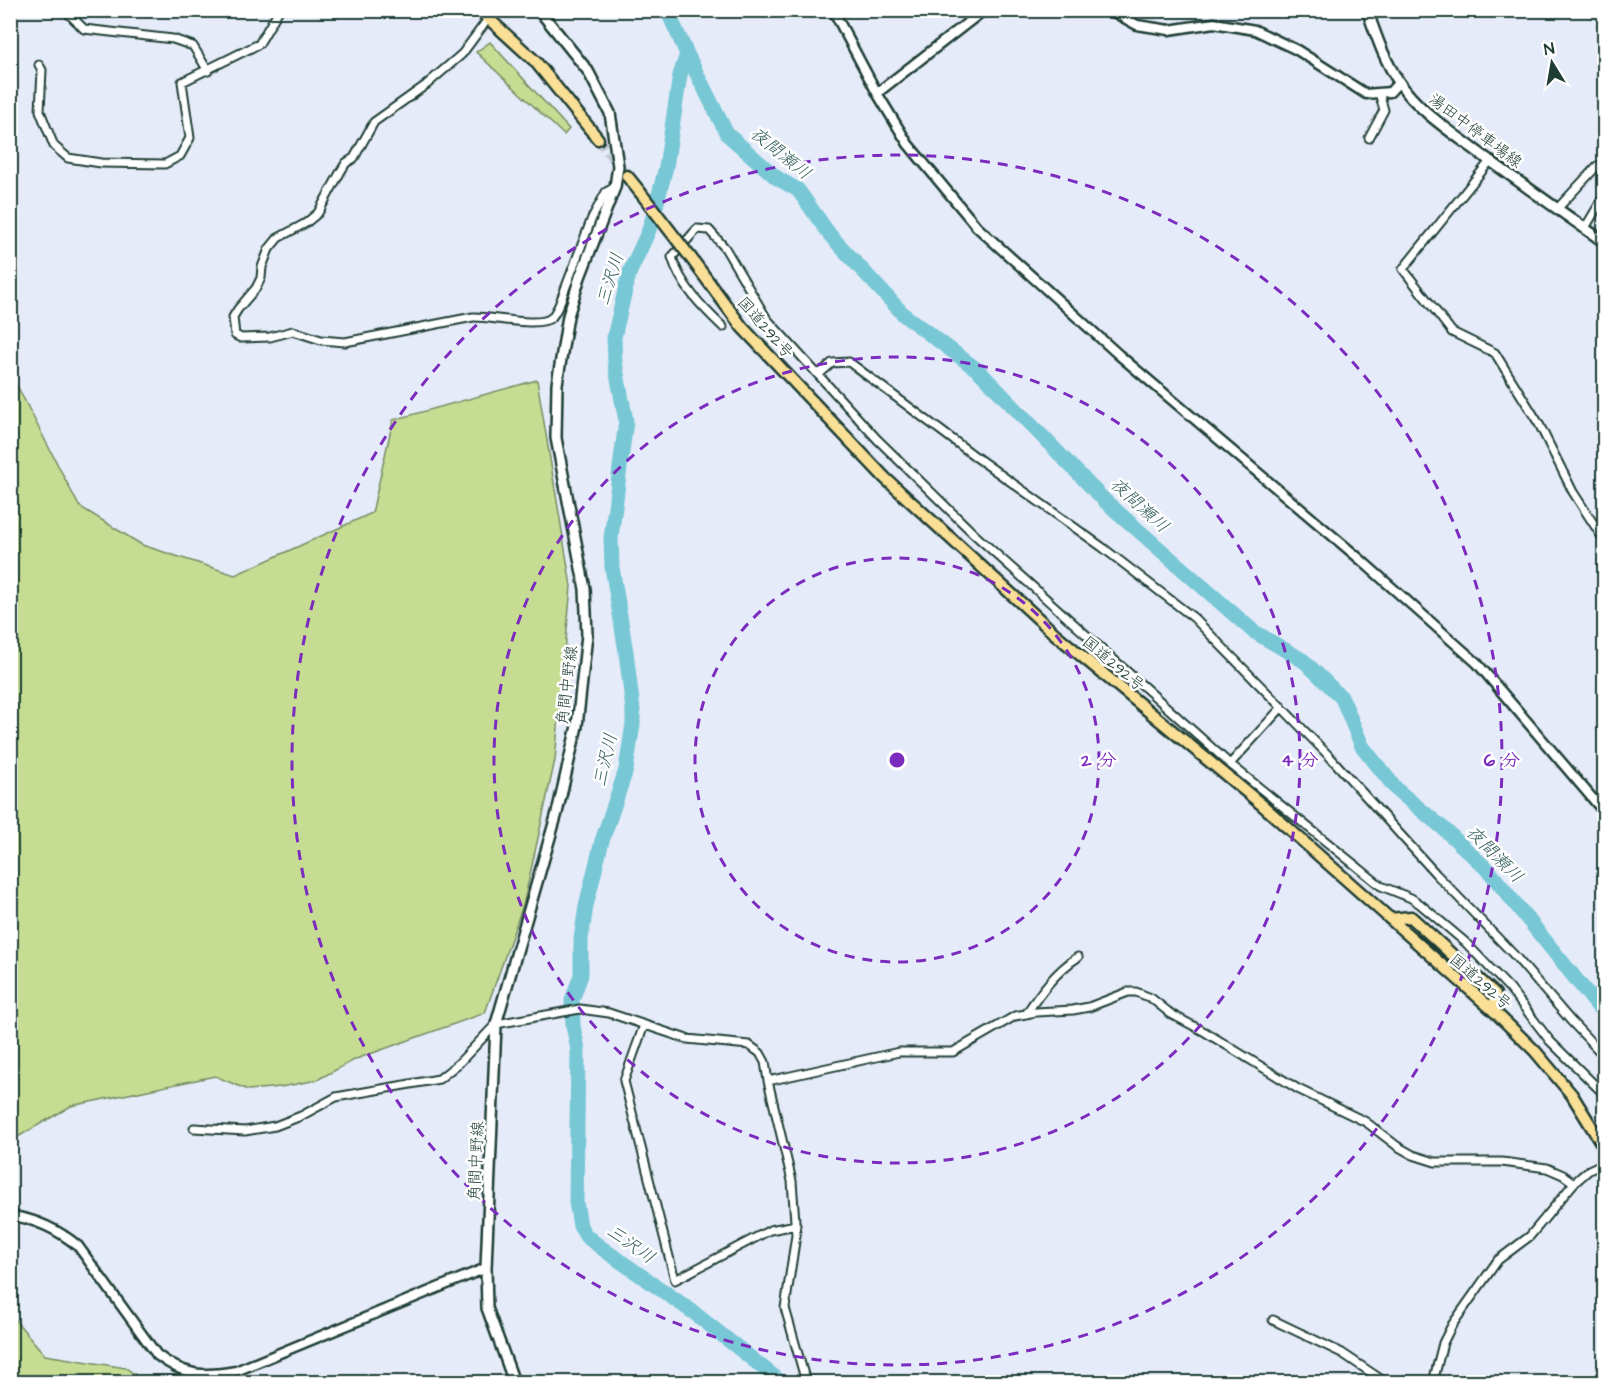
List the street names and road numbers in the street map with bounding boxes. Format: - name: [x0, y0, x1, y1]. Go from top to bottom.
- street label: 湯田中停車場線: [1424, 88, 1527, 173]
- street label: 国道292号: [732, 292, 798, 363]
- street label: 国道292号: [1077, 631, 1149, 696]
- street label: 角間中野線: [551, 644, 583, 726]
- street label: 国道292号: [1445, 949, 1516, 1015]
- street label: 角間中野線: [463, 1121, 489, 1202]

